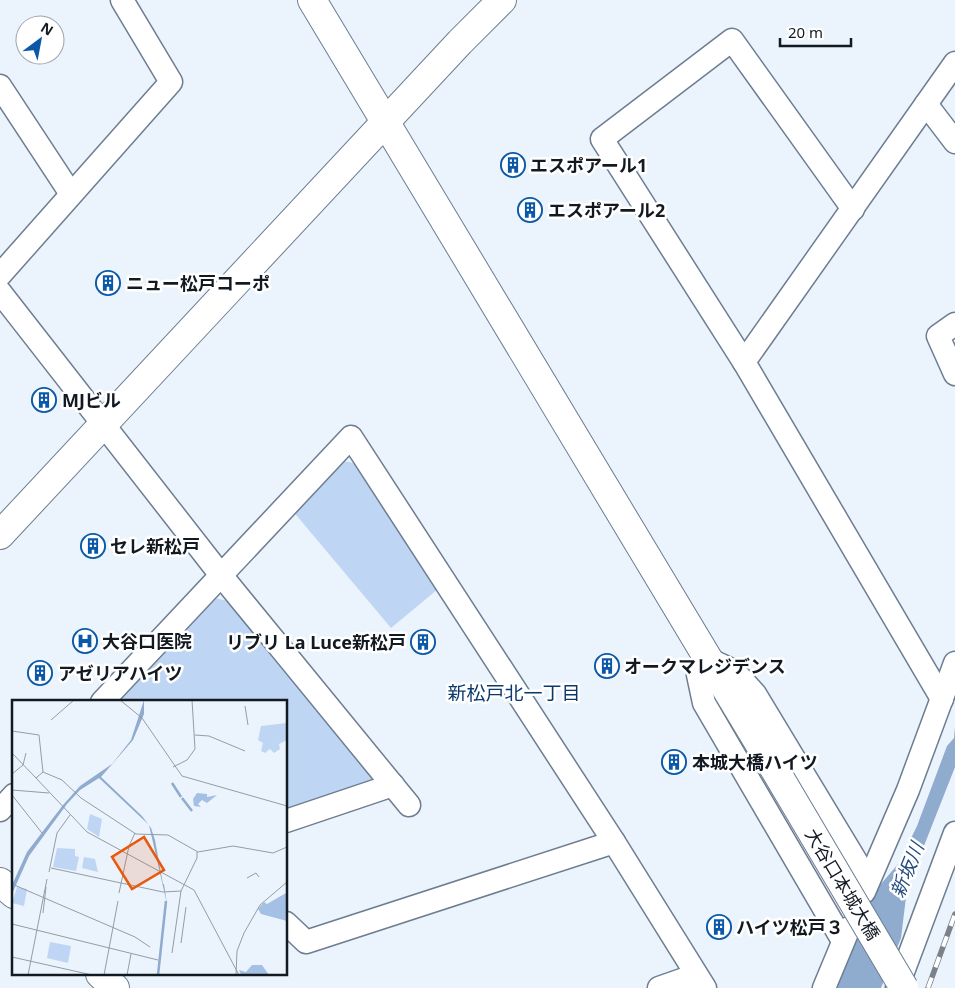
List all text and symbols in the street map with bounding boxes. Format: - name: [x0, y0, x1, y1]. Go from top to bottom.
- north arrow: [15, 15, 65, 65]
- scale bar: [780, 15, 851, 47]
- text: N: [37, 17, 57, 40]
- text: 20 m: [788, 22, 823, 42]
- building icon: エスポアール1: [500, 152, 526, 178]
- place label: エスポアール1: [530, 153, 647, 177]
- building icon: エスポアール2: [517, 197, 543, 223]
- place label: エスポアール2: [548, 198, 665, 222]
- building icon: ニュー松戸コーポ: [95, 270, 121, 296]
- place label: ニュー松戸コーポ: [126, 271, 270, 295]
- building icon: MJビル: [31, 387, 57, 413]
- place label: MJビル: [62, 388, 121, 412]
- building icon: セレ新松戸: [80, 533, 106, 559]
- place label: セレ新松戸: [110, 534, 200, 558]
- hospital icon: 大谷口医院: [72, 628, 98, 654]
- place label: 大谷口医院: [102, 629, 192, 653]
- building icon: リブリ La Luce新松戸: [410, 629, 436, 655]
- place label: リブリ La Luce新松戸: [226, 630, 406, 654]
- building icon: オークマレジデンス: [594, 653, 620, 679]
- place label: オークマレジデンス: [624, 654, 786, 678]
- building icon: アゼリアハイツ: [27, 660, 53, 686]
- place label: アゼリアハイツ: [58, 661, 183, 685]
- district label: 新松戸北一丁目: [447, 680, 581, 706]
- inset map: [12, 700, 288, 976]
- building icon: 本城大橋ハイツ: [661, 749, 687, 775]
- place label: 本城大橋ハイツ: [692, 750, 818, 774]
- street label: 大谷口本城大橋: [800, 824, 886, 944]
- water label: 新坂川: [884, 837, 930, 901]
- building icon: ハイツ松戸３: [706, 914, 732, 940]
- place label: ハイツ松戸３: [736, 915, 844, 939]

